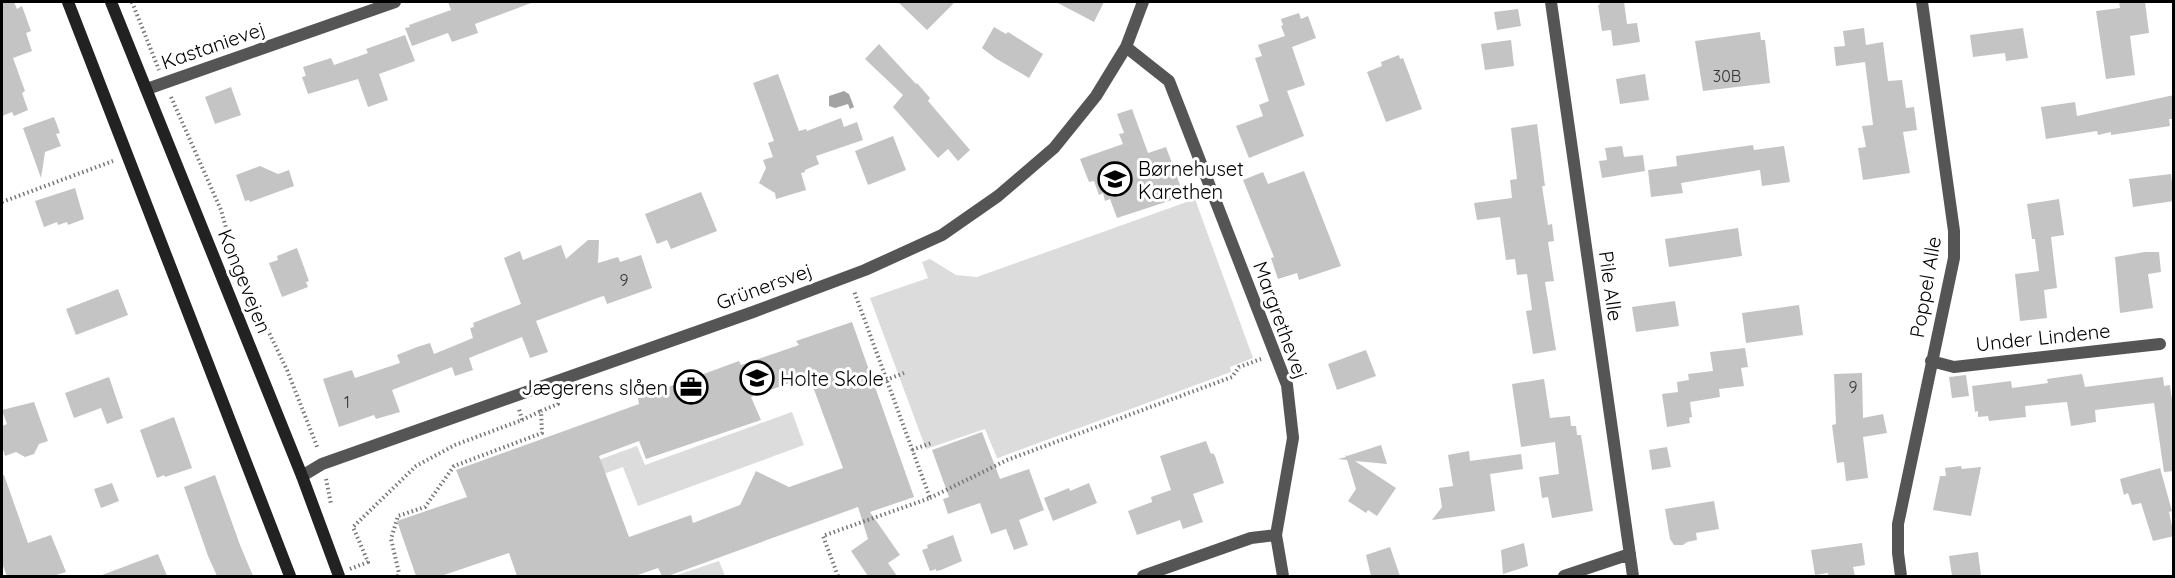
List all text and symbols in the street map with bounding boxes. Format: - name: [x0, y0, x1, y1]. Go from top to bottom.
- street label: Kastanievej: [158, 16, 268, 74]
- house number: 30B: [1713, 66, 1741, 86]
- place label: Børnehuset Karethen: [1138, 156, 1244, 204]
- school or university icon: Børnehuset Karethen: [1097, 161, 1133, 197]
- street label: Kongevejen: [213, 225, 277, 337]
- street label: Poppel Alle: [1904, 234, 1946, 340]
- street label: Pile Alle: [1594, 249, 1628, 323]
- street label: Grünersvej: [713, 257, 815, 315]
- street label: Margrethevej: [1248, 258, 1314, 382]
- house number: 9: [620, 270, 629, 290]
- street label: Under Lindene: [1974, 318, 2112, 356]
- school or university icon: Holte Skole: [739, 360, 775, 396]
- place label: Holte Skole: [780, 366, 884, 391]
- office icon: Jægerens slåen: [673, 369, 709, 405]
- place label: Jægerens slåen: [521, 375, 668, 400]
- house number: 9: [1849, 377, 1858, 397]
- house number: 1: [344, 392, 350, 412]

